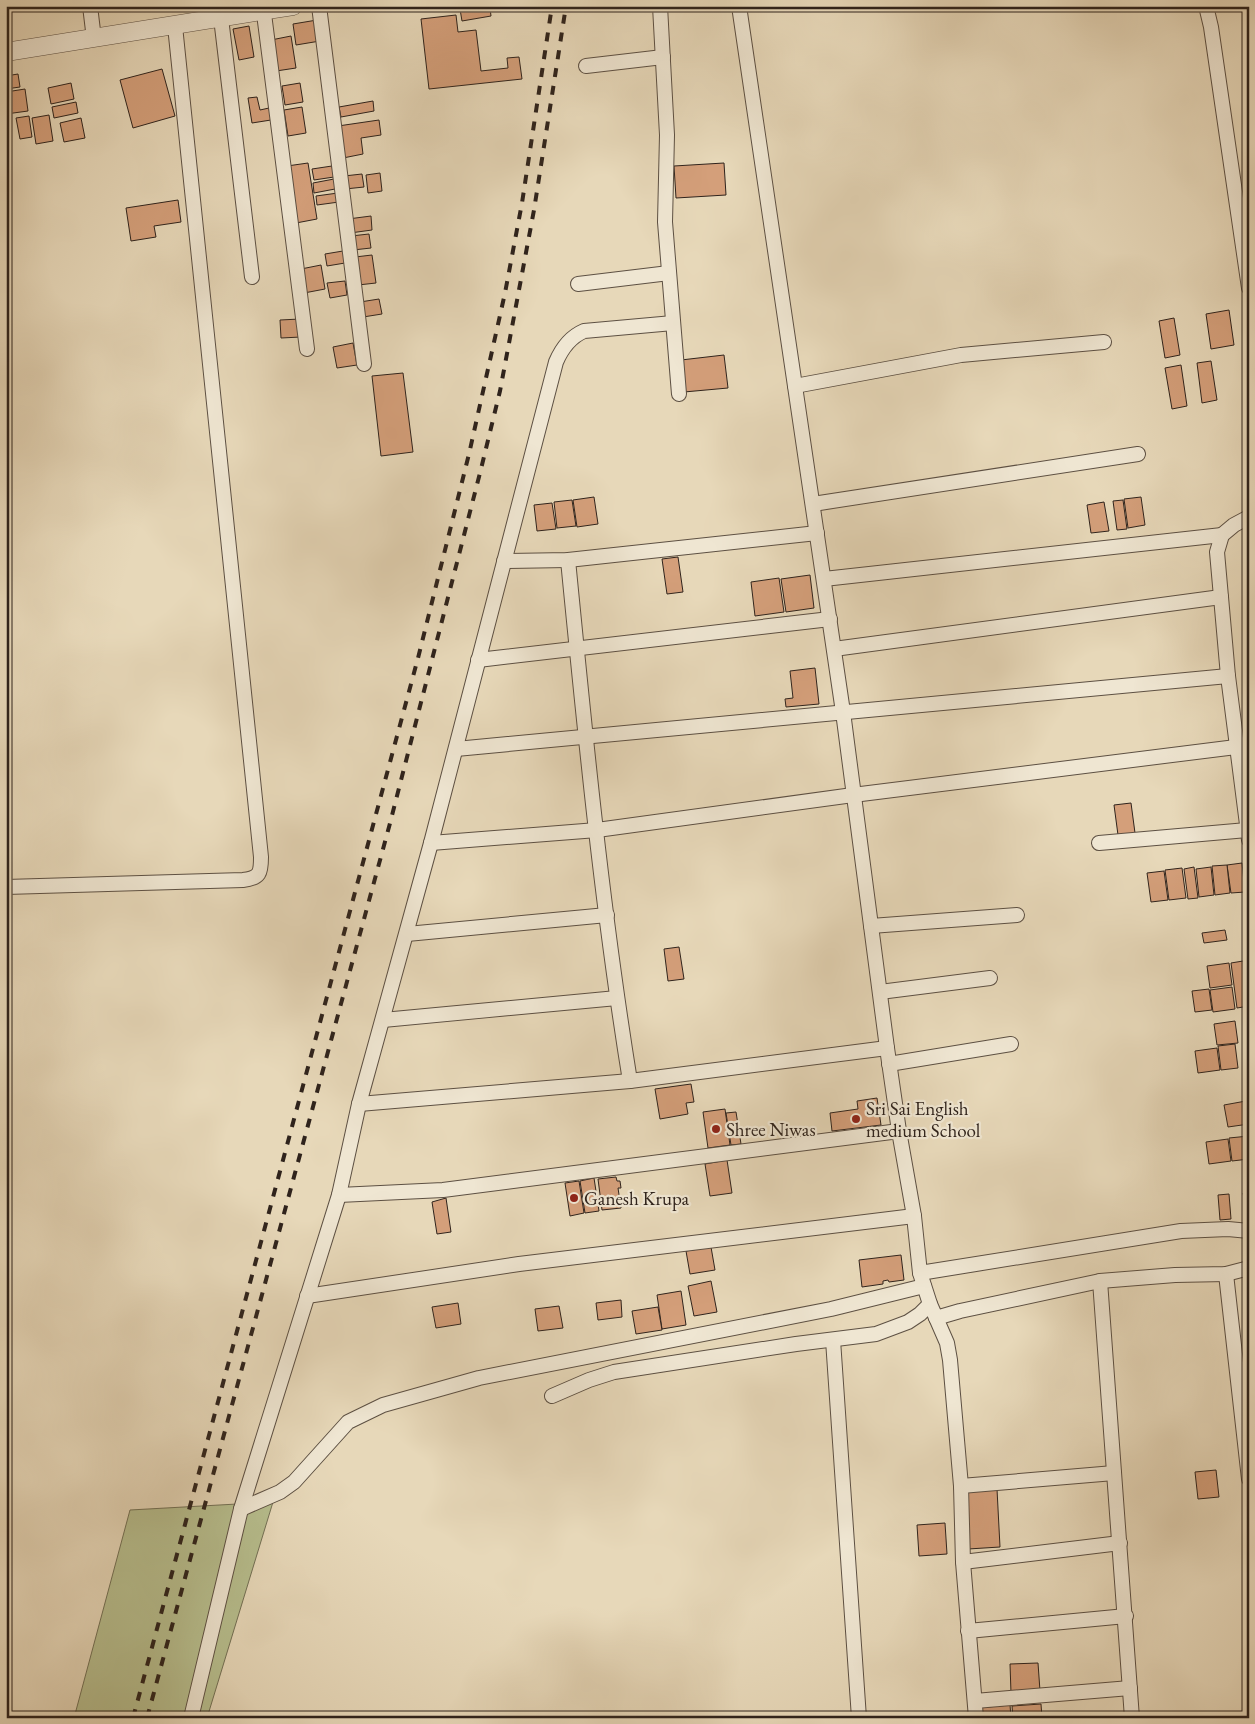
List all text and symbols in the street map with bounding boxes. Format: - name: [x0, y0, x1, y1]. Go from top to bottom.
- place label: Sri Sai English medium School: [866, 1096, 981, 1143]
- marker: Sri Sai English medium School: [850, 1113, 862, 1125]
- place label: Shree Niwas: [726, 1117, 816, 1142]
- marker: Shree Niwas: [710, 1123, 722, 1135]
- place label: Ganesh Krupa: [584, 1186, 689, 1211]
- marker: Ganesh Krupa: [568, 1192, 580, 1204]

